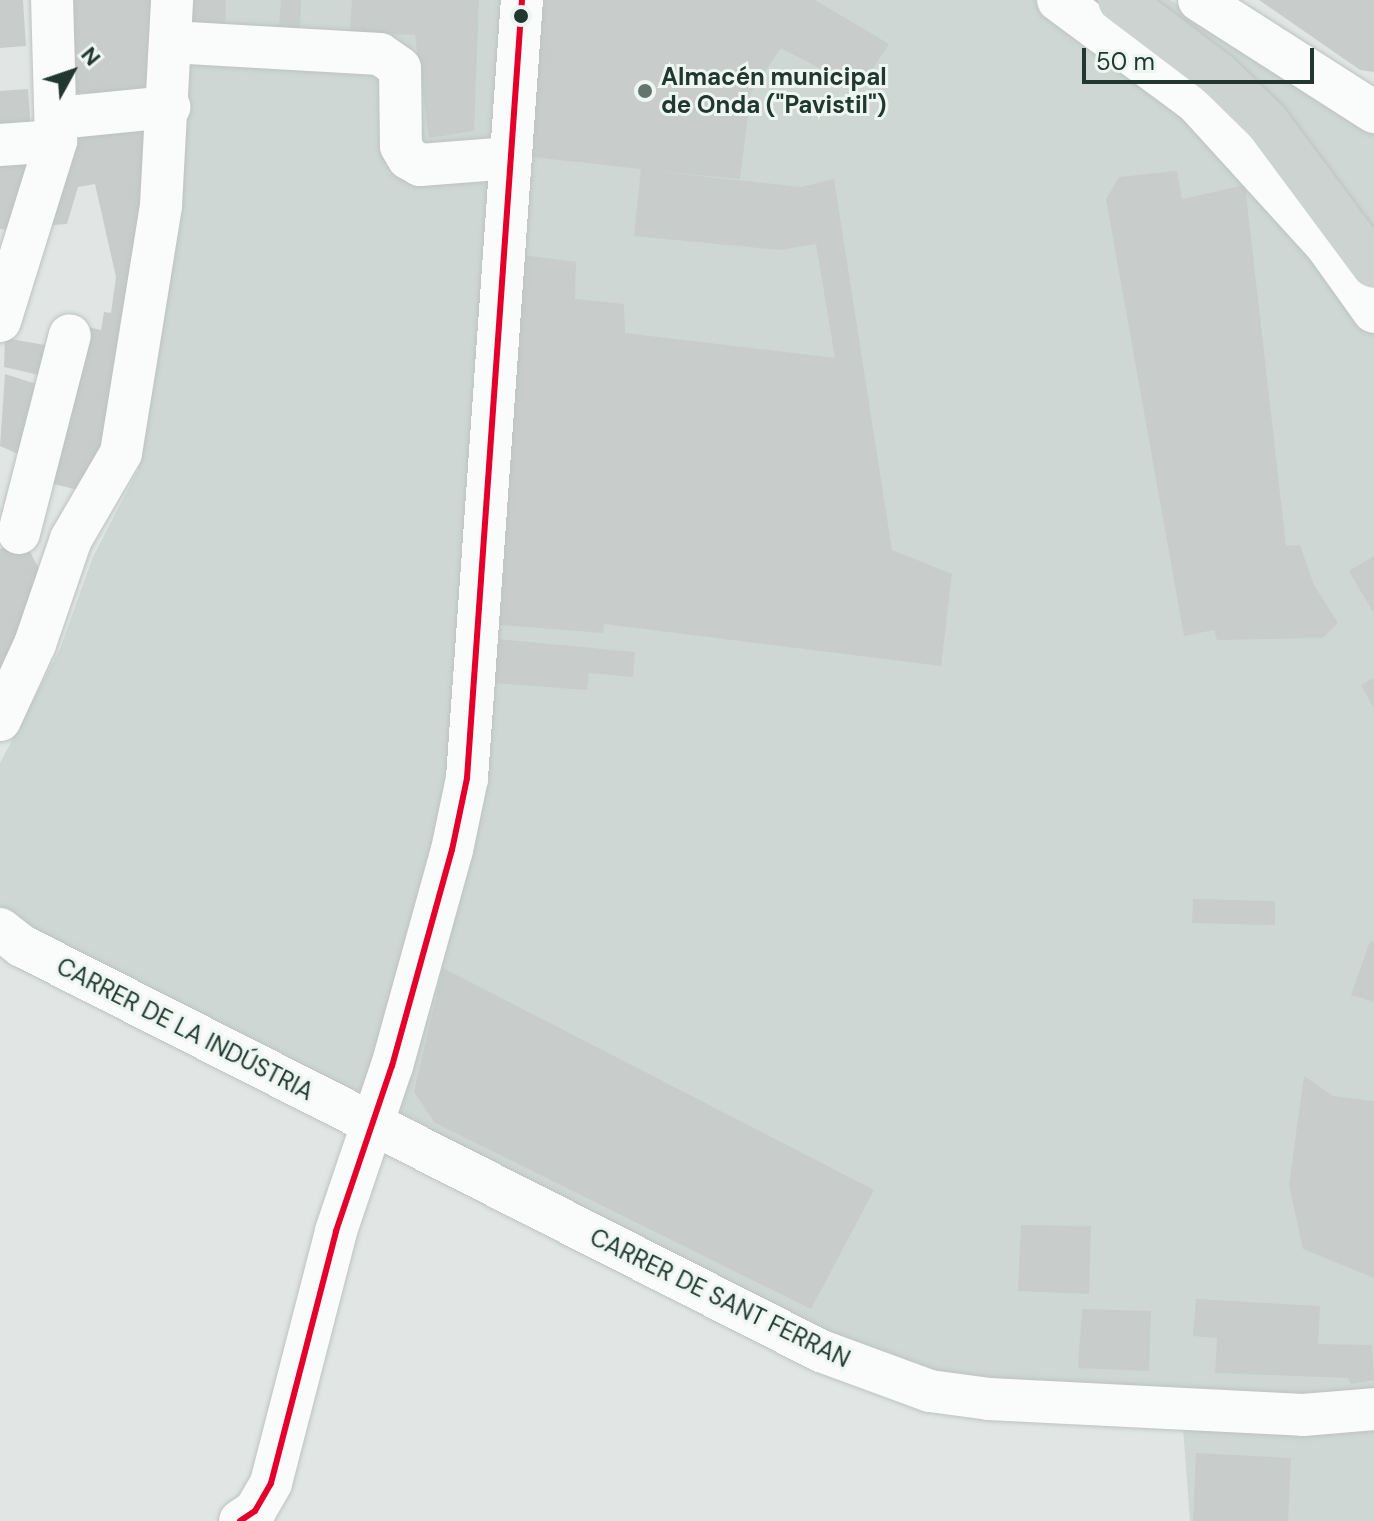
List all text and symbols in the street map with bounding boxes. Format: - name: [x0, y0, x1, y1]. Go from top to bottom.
- unlabelled marker: [513, 8, 529, 24]
- north arrow: [32, 32, 112, 112]
- scale bar: [1086, 32, 1318, 82]
- text: N: [74, 41, 107, 72]
- text: 50 m: [1096, 46, 1155, 77]
- place label: Almacén municipal de Onda ("Pavistil"): [661, 63, 887, 119]
- marker: Almacén municipal de Onda ("Pavistil"): [636, 82, 654, 100]
- street label: CARRER DE LA INDÚSTRIA: [52, 952, 318, 1106]
- street label: CARRER DE SANT FERRAN: [585, 1222, 855, 1374]

